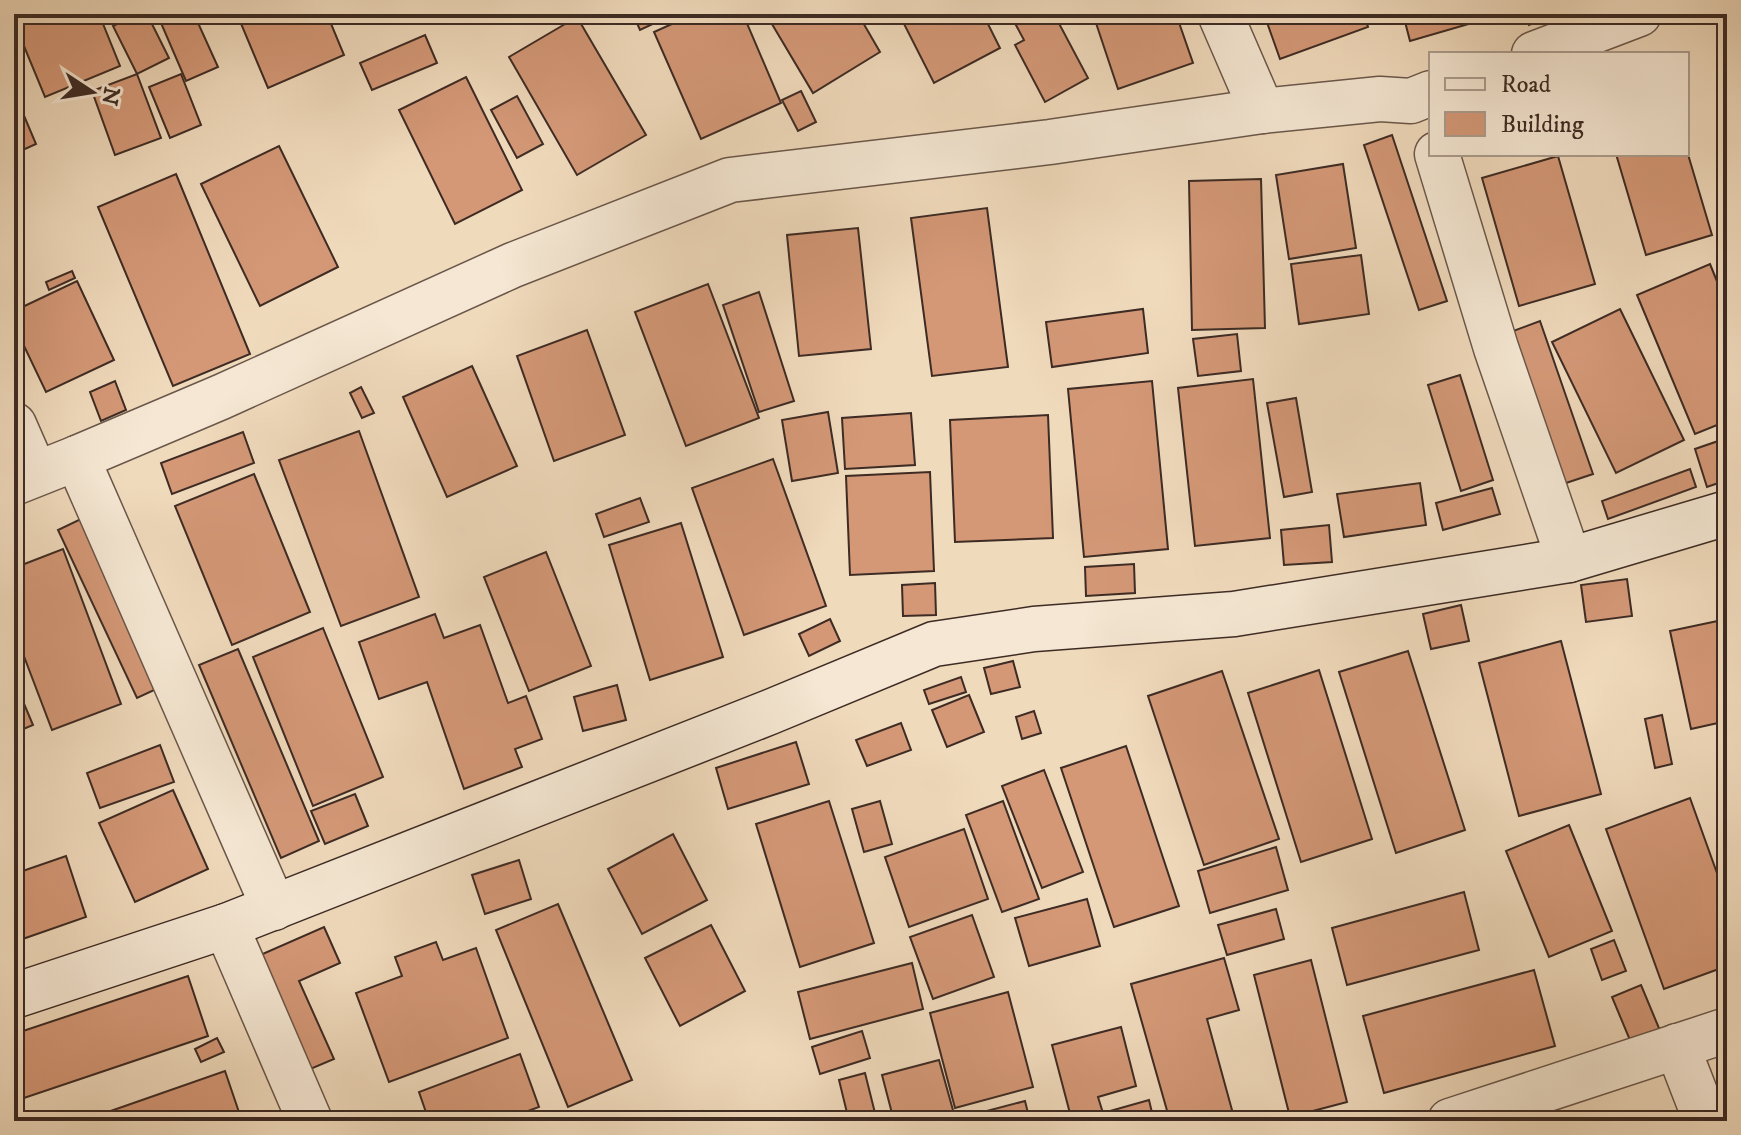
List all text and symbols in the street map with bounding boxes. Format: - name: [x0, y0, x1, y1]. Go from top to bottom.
- north arrow: [52, 52, 132, 132]
- legend: [1429, 52, 1689, 156]
- text: Road: [1501, 70, 1551, 100]
- text: N: [95, 84, 125, 107]
- text: Building: [1501, 110, 1584, 140]

